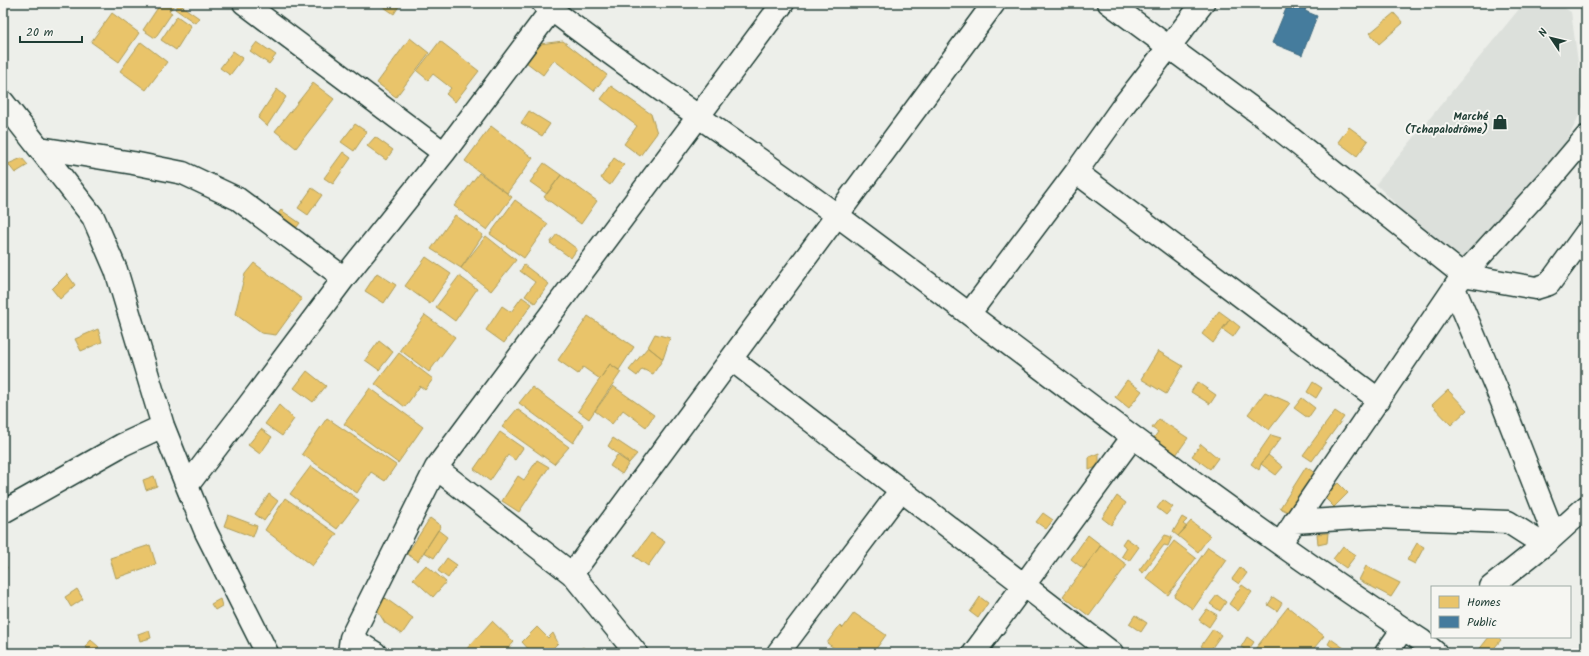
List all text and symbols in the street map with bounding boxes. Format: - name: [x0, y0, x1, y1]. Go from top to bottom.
- scale bar: [20, 18, 82, 44]
- north arrow: [1531, 18, 1571, 58]
- text: 20 m: [26, 23, 54, 42]
- text: N: [1534, 25, 1553, 41]
- place label: Marché (Tchapalodrôme): [1405, 108, 1489, 139]
- shop icon: Marché (Tchapalodrôme): [1491, 113, 1509, 131]
- legend: [1431, 586, 1571, 638]
- text: Homes: [1467, 593, 1501, 612]
- text: Public: [1467, 613, 1497, 632]

